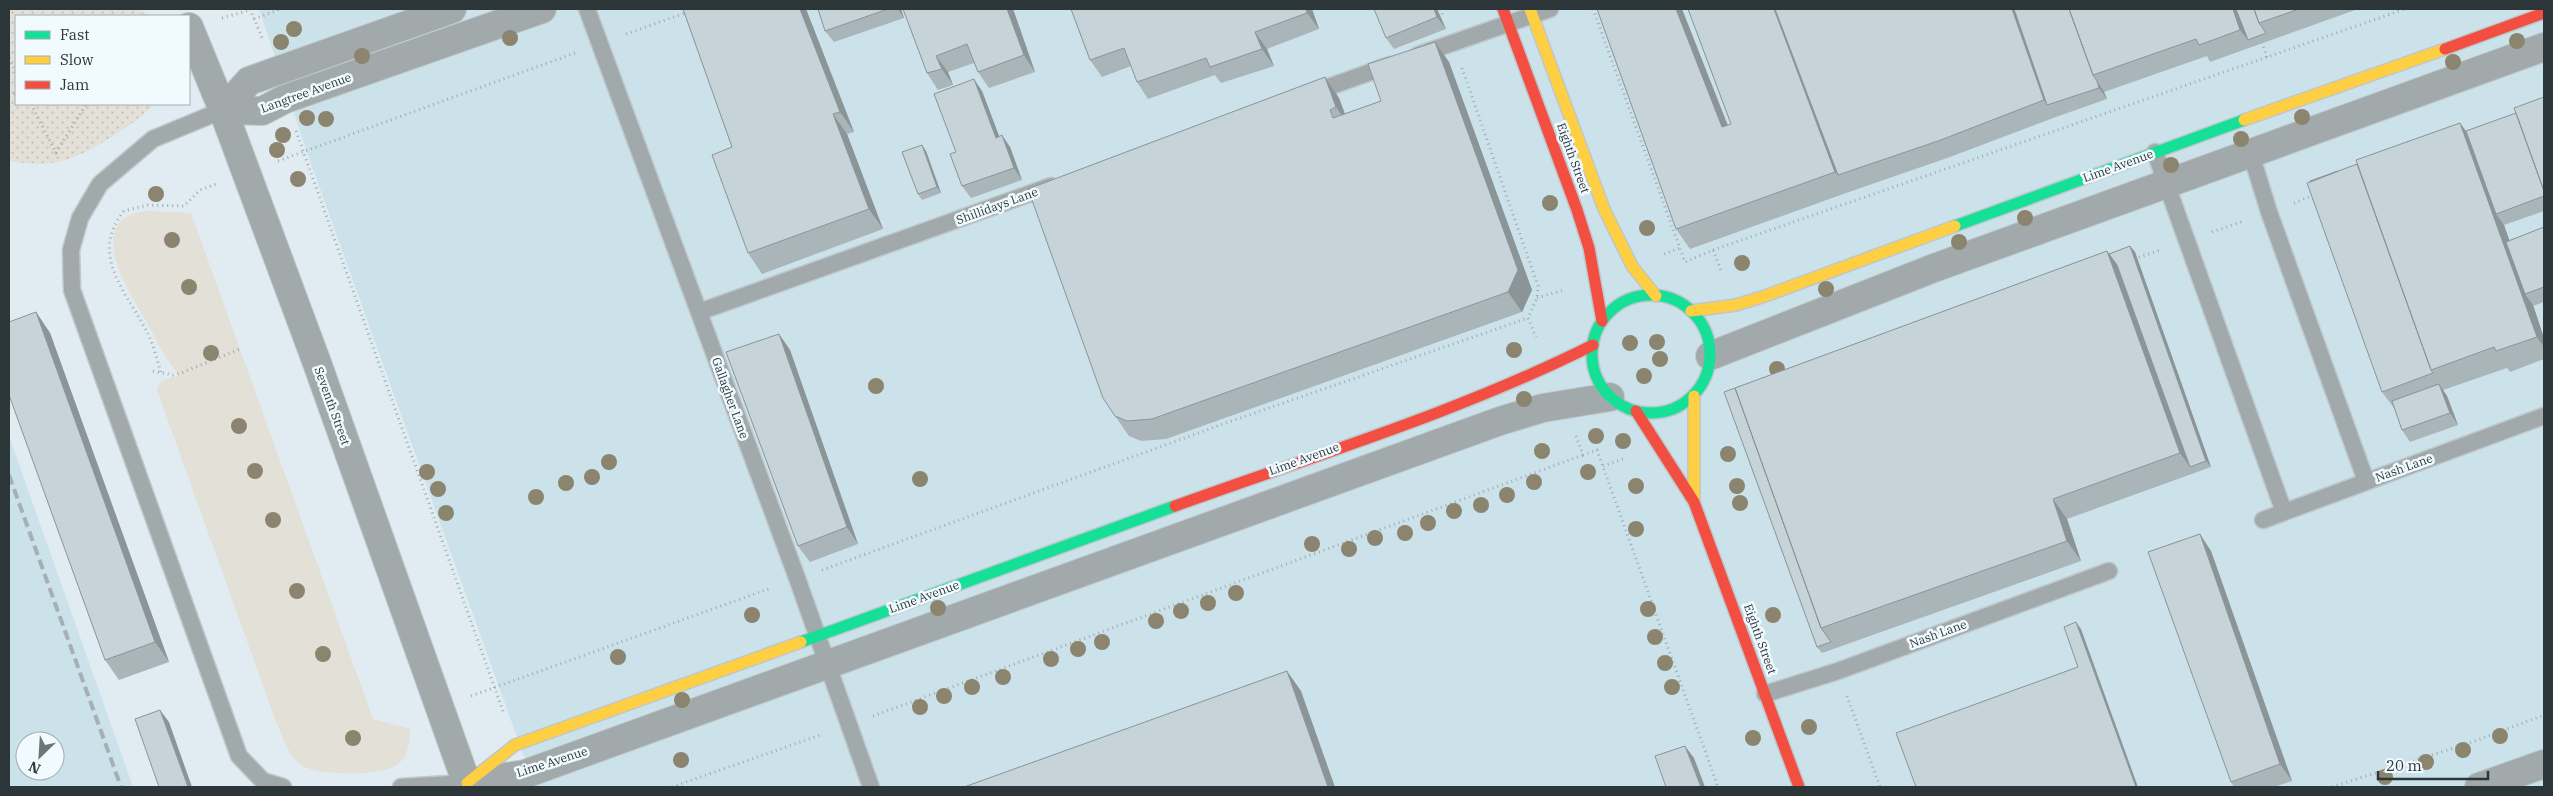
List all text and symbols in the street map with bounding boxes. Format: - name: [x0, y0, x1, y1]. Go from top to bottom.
- legend: [15, 15, 190, 105]
- text: Fast: [60, 25, 90, 44]
- text: Slow: [60, 50, 94, 69]
- street label: Langtree Avenue: [259, 69, 353, 116]
- text: Jam: [60, 75, 89, 94]
- street label: Eighth Street: [1554, 121, 1593, 195]
- street label: Lime Avenue: [2081, 146, 2155, 185]
- street label: Shillidays Lane: [954, 184, 1040, 227]
- street label: Gallagher Lane: [709, 355, 752, 440]
- street label: Seventh Street: [311, 365, 354, 447]
- street label: Lime Avenue: [1267, 439, 1341, 478]
- street label: Nash Lane: [2373, 450, 2434, 485]
- street label: Lime Avenue: [887, 577, 961, 616]
- street label: Eighth Street: [1741, 602, 1780, 676]
- street label: Nash Lane: [1907, 616, 1968, 651]
- north arrow: [15, 731, 65, 781]
- street label: Lime Avenue: [514, 743, 589, 780]
- scale bar: [2378, 748, 2488, 780]
- text: 20 m: [2386, 756, 2422, 775]
- text: N: [26, 757, 43, 778]

